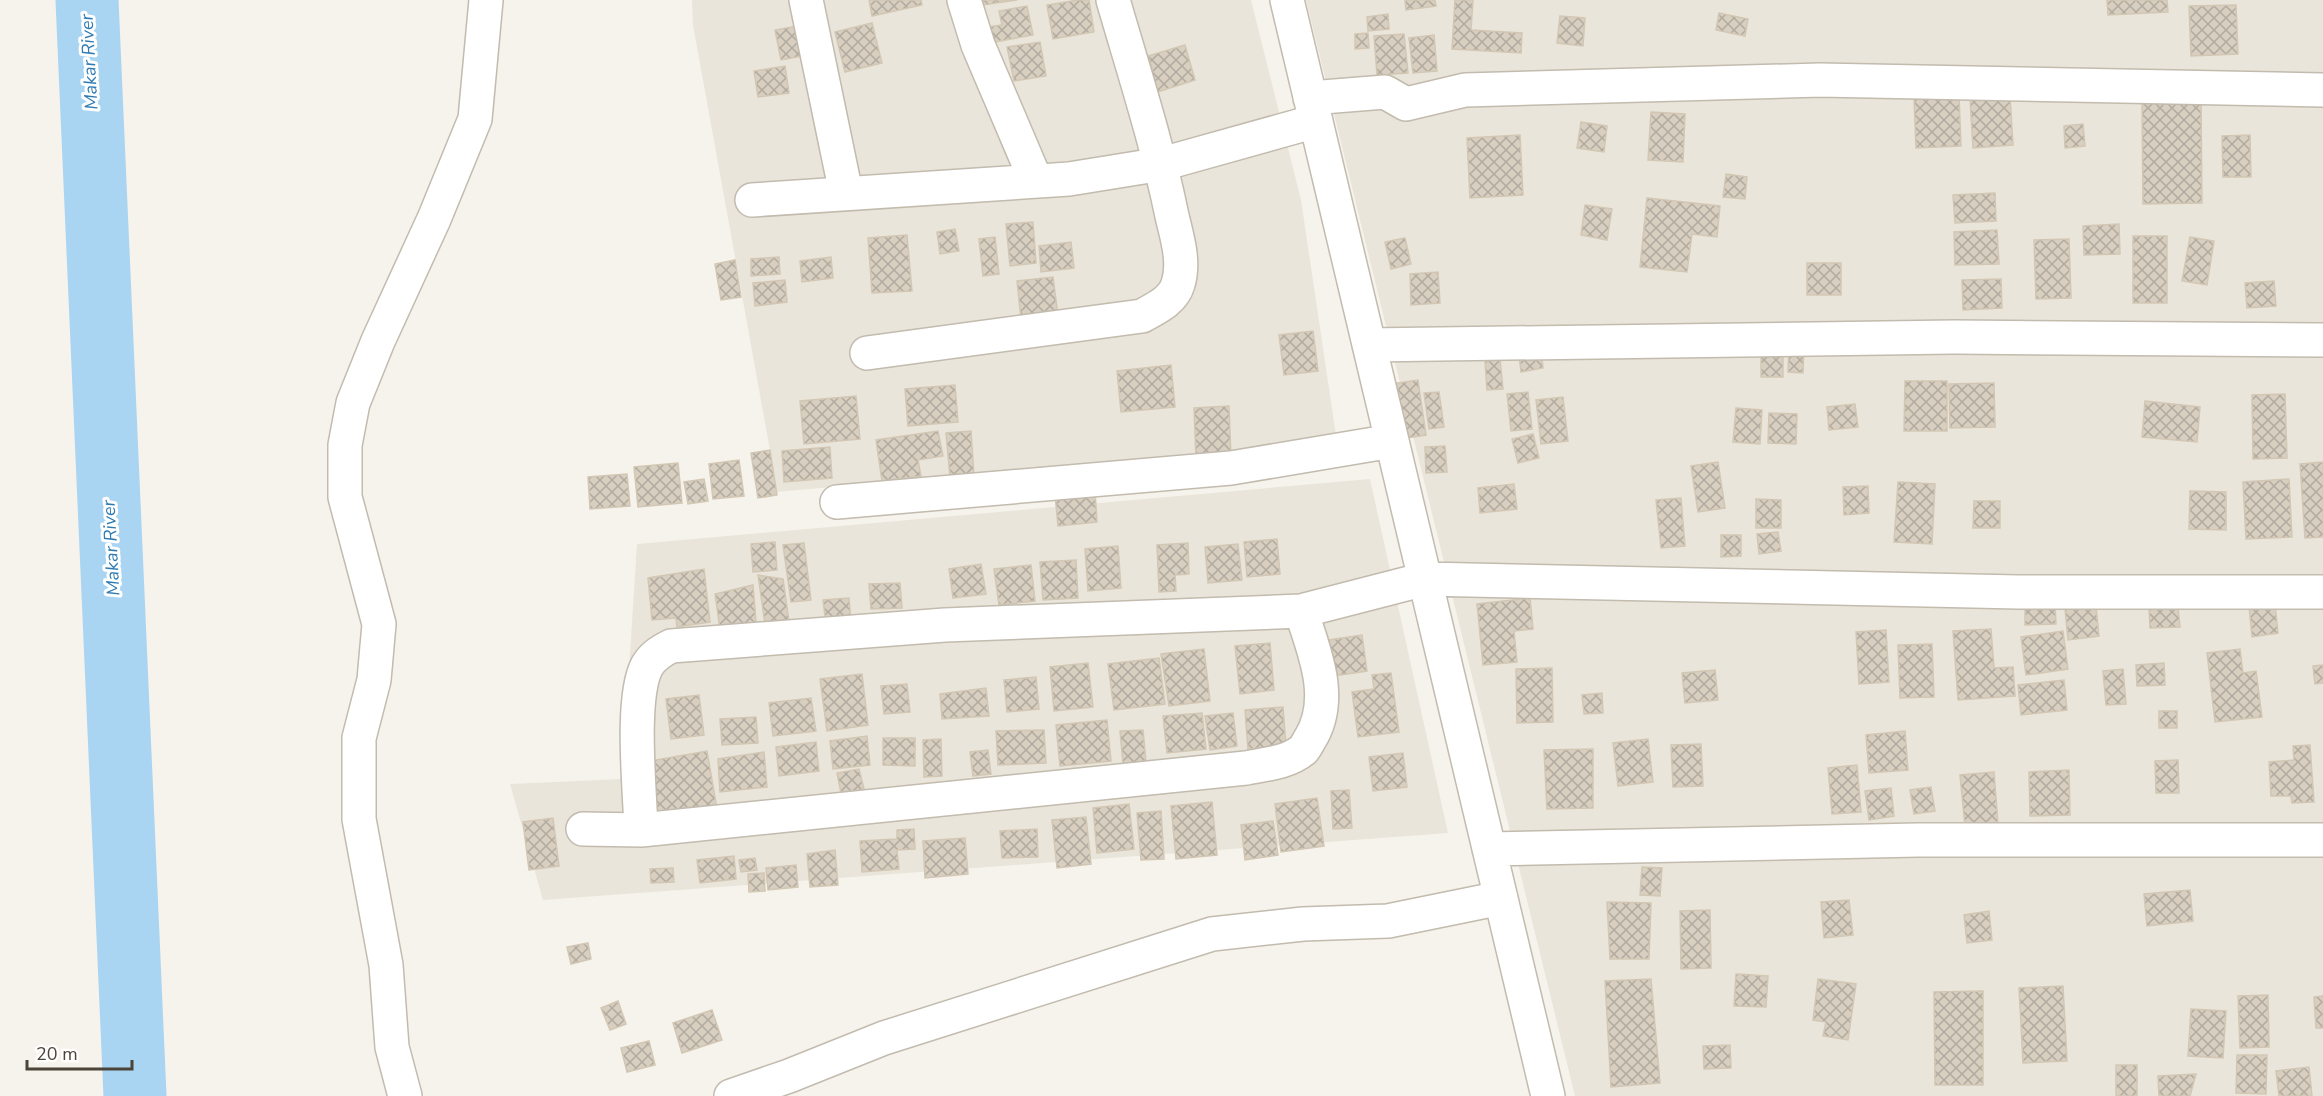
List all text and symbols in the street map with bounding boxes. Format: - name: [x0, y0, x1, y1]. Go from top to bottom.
- water label: Makar River: [74, 13, 103, 110]
- water label: Makar River: [96, 499, 125, 596]
- scale bar: [27, 1033, 132, 1071]
- text: 20 m: [36, 1042, 78, 1066]

